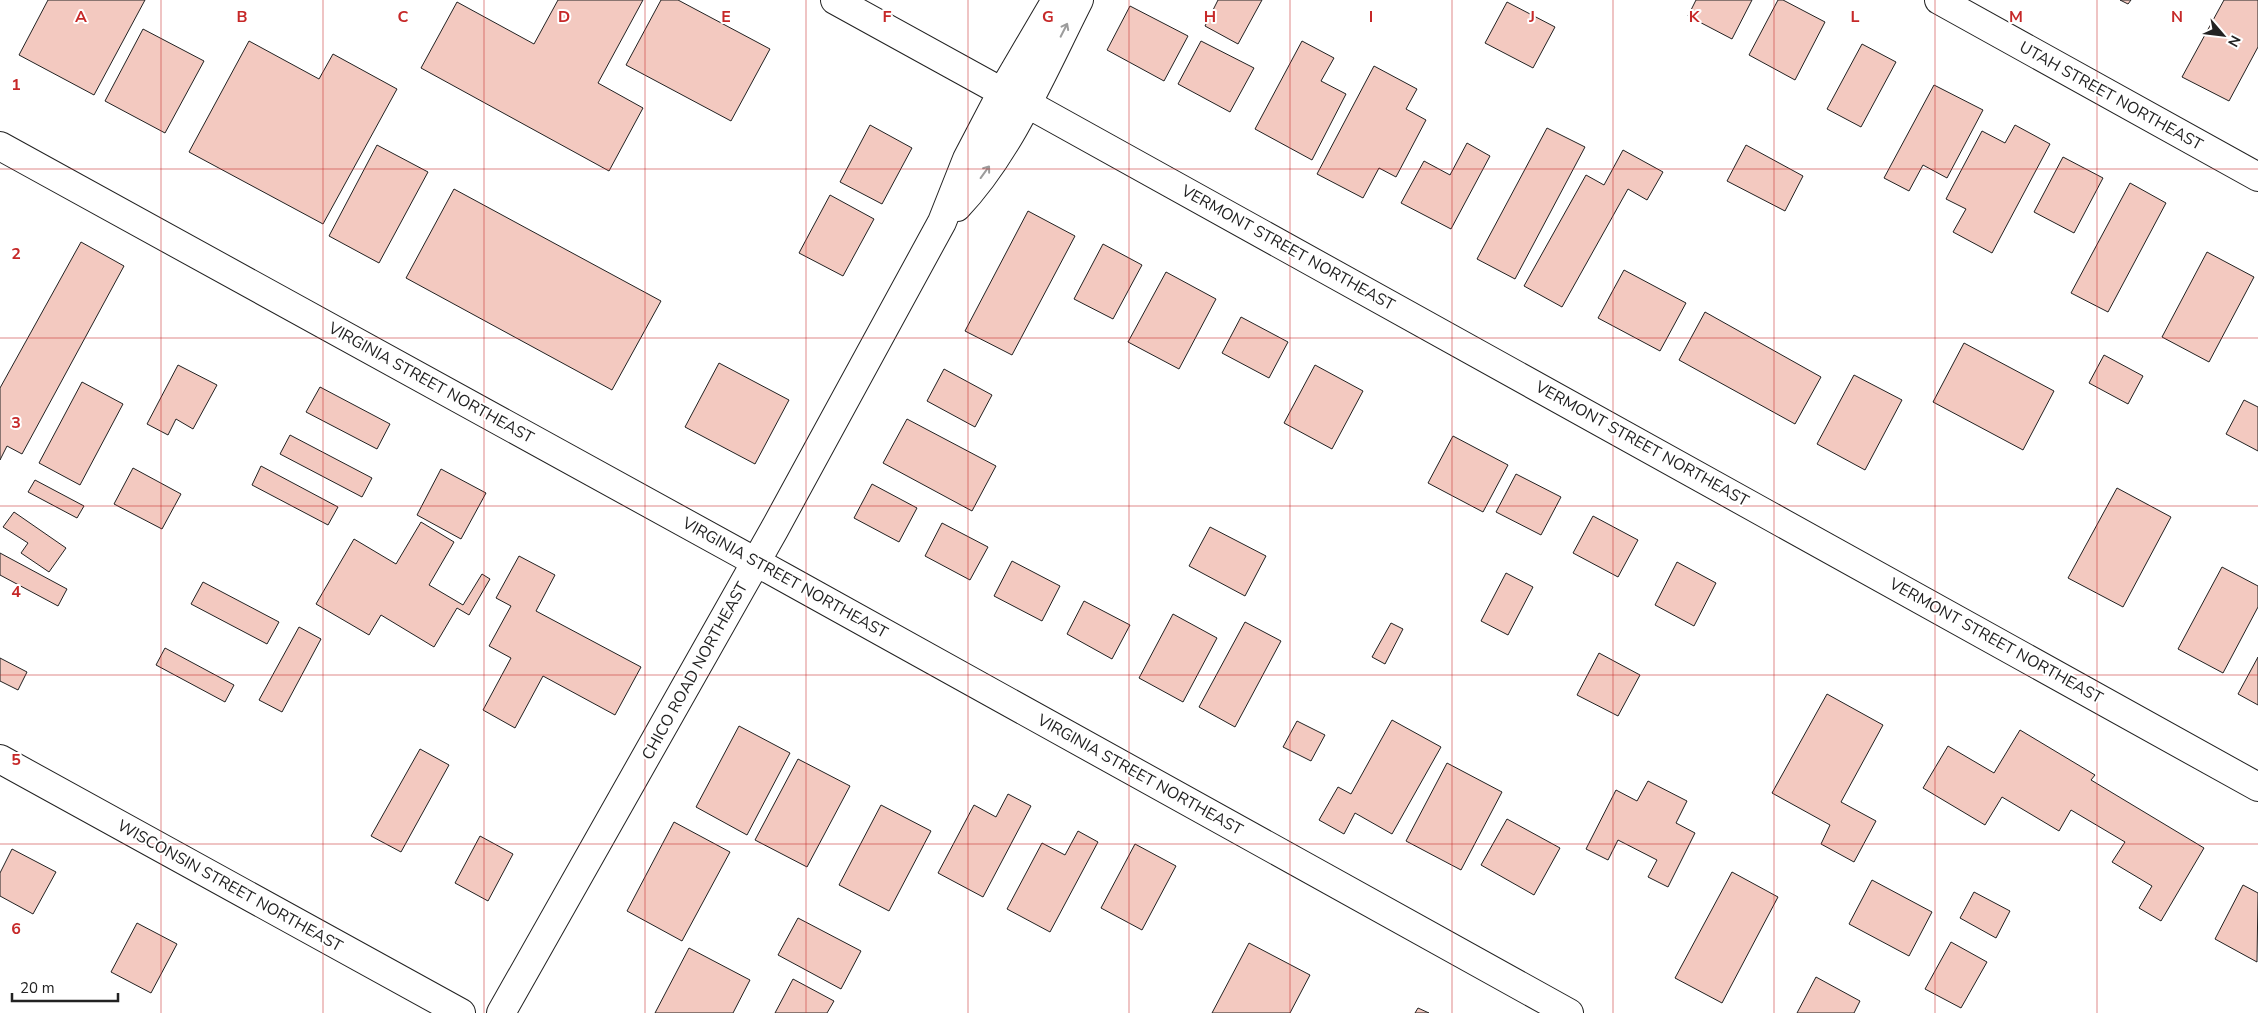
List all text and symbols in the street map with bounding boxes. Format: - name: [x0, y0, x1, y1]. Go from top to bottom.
- text: A: [75, 6, 87, 28]
- text: B: [236, 6, 248, 28]
- text: C: [398, 6, 409, 28]
- text: D: [558, 6, 570, 28]
- text: E: [721, 6, 731, 28]
- text: F: [883, 6, 892, 28]
- text: G: [1042, 6, 1054, 28]
- text: H: [1204, 6, 1216, 28]
- text: I: [1369, 6, 1373, 28]
- text: J: [1528, 6, 1535, 28]
- text: K: [1689, 6, 1701, 28]
- text: L: [1851, 6, 1860, 28]
- text: M: [2009, 6, 2023, 28]
- text: N: [2171, 6, 2183, 28]
- north arrow: [2198, 10, 2248, 60]
- one-way arrow: [1059, 22, 1069, 37]
- text: N: [2223, 32, 2245, 50]
- street label: UTAH STREET NORTHEAST: [2015, 36, 2207, 156]
- text: 1: [11, 74, 21, 96]
- one-way arrow: [980, 165, 990, 179]
- street label: VERMONT STREET NORTHEAST: [1176, 179, 1399, 316]
- text: 2: [11, 243, 21, 265]
- street label: VIRGINIA STREET NORTHEAST: [324, 317, 538, 449]
- street label: VERMONT STREET NORTHEAST: [1530, 375, 1753, 512]
- text: 3: [11, 412, 21, 434]
- street label: VIRGINIA STREET NORTHEAST: [678, 512, 892, 644]
- street label: VERMONT STREET NORTHEAST: [1884, 572, 2107, 709]
- street label: CHICO ROAD NORTHEAST: [637, 578, 753, 764]
- text: 4: [11, 581, 21, 603]
- street label: VIRGINIA STREET NORTHEAST: [1033, 709, 1247, 841]
- text: 5: [11, 749, 21, 771]
- street label: WISCONSIN STREET NORTHEAST: [113, 815, 347, 957]
- text: 6: [11, 918, 21, 940]
- scale bar: [12, 970, 119, 1002]
- text: 20 m: [20, 978, 55, 998]

